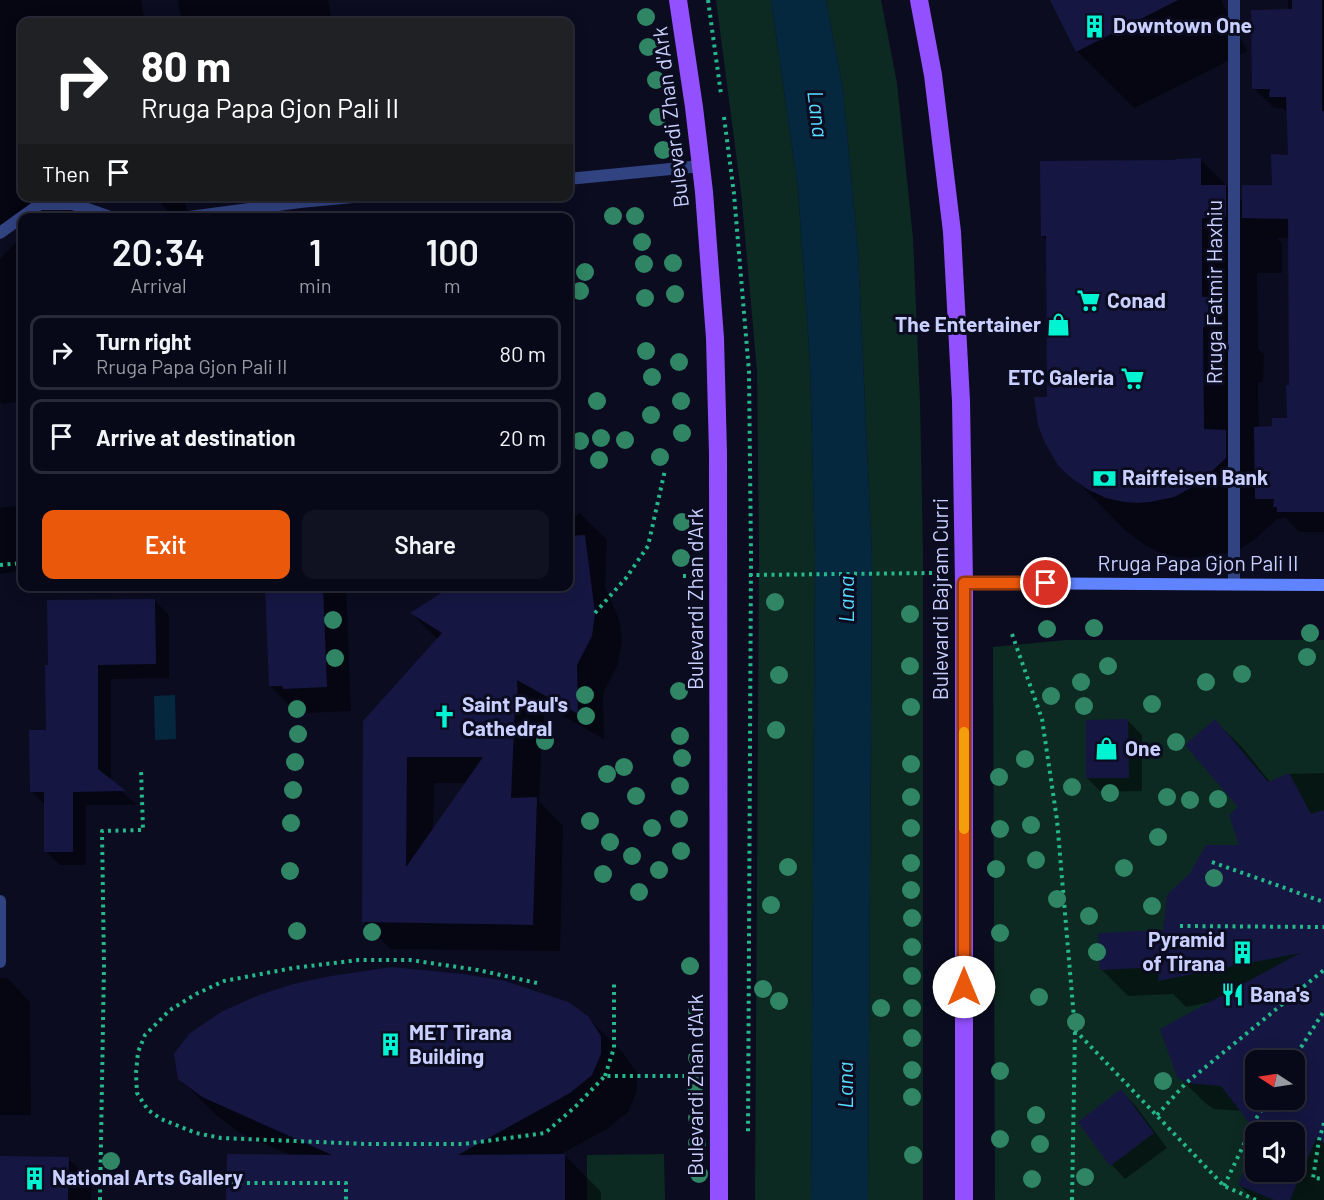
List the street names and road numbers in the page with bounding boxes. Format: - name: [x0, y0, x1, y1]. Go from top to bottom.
- street label: Bulevardi Zhan d'Ark: [646, 25, 693, 209]
- street label: Rruga Fatmir Haxhiu: [1201, 200, 1226, 384]
- street label: Bulevardi Bajram Curri: [927, 498, 952, 700]
- street label: Bulevardi Zhan d'Ark: [682, 508, 707, 690]
- street label: Rruga Papa Gjon Pali II: [1098, 550, 1298, 575]
- street label: Bulevardi Zhan d'Ark: [682, 994, 707, 1176]

